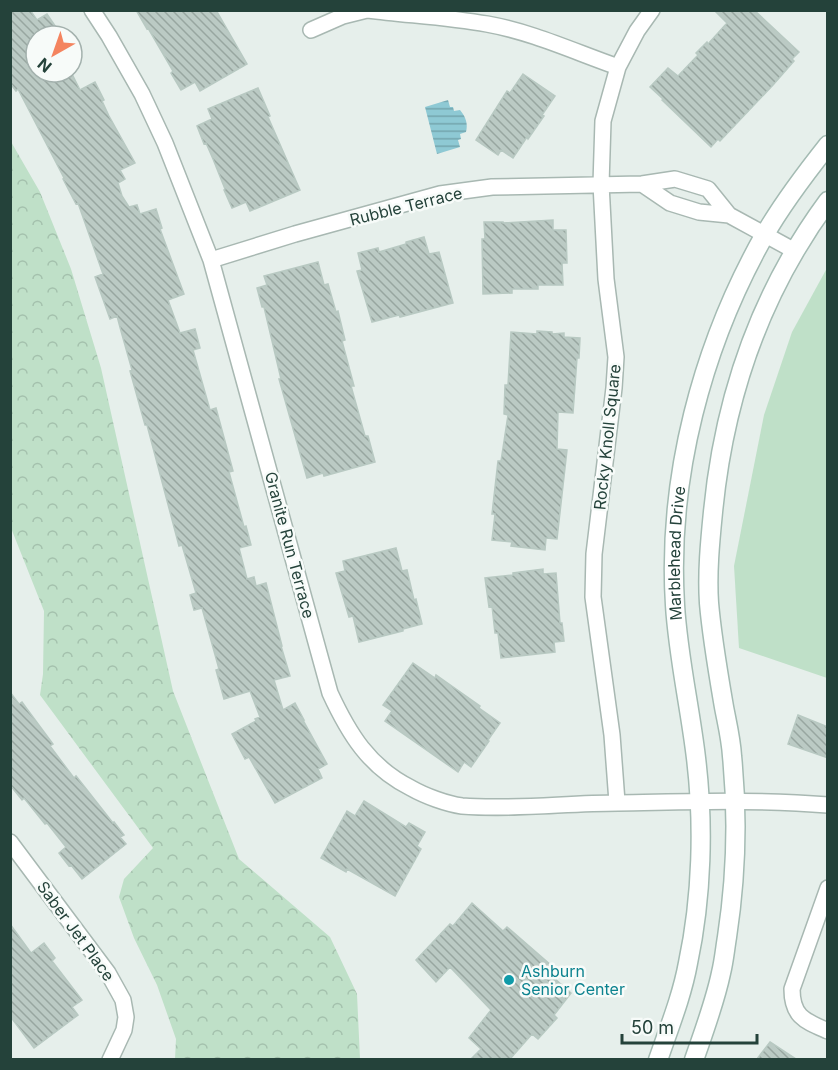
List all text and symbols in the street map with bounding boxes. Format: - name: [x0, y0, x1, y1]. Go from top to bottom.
- north arrow: [24, 24, 84, 84]
- text: N: [33, 54, 55, 77]
- street label: Rubble Terrace: [348, 182, 464, 230]
- street label: Rocky Knoll Square: [589, 363, 625, 511]
- street label: Granite Run Terrace: [261, 469, 319, 621]
- street label: Marblehead Drive: [664, 485, 689, 621]
- street label: Saber Jet Place: [33, 877, 119, 985]
- place label: Ashburn Senior Center: [521, 961, 625, 999]
- marker: Ashburn Senior Center: [502, 973, 516, 987]
- scale bar: [622, 1007, 757, 1045]
- text: 50 m: [631, 1017, 674, 1038]

